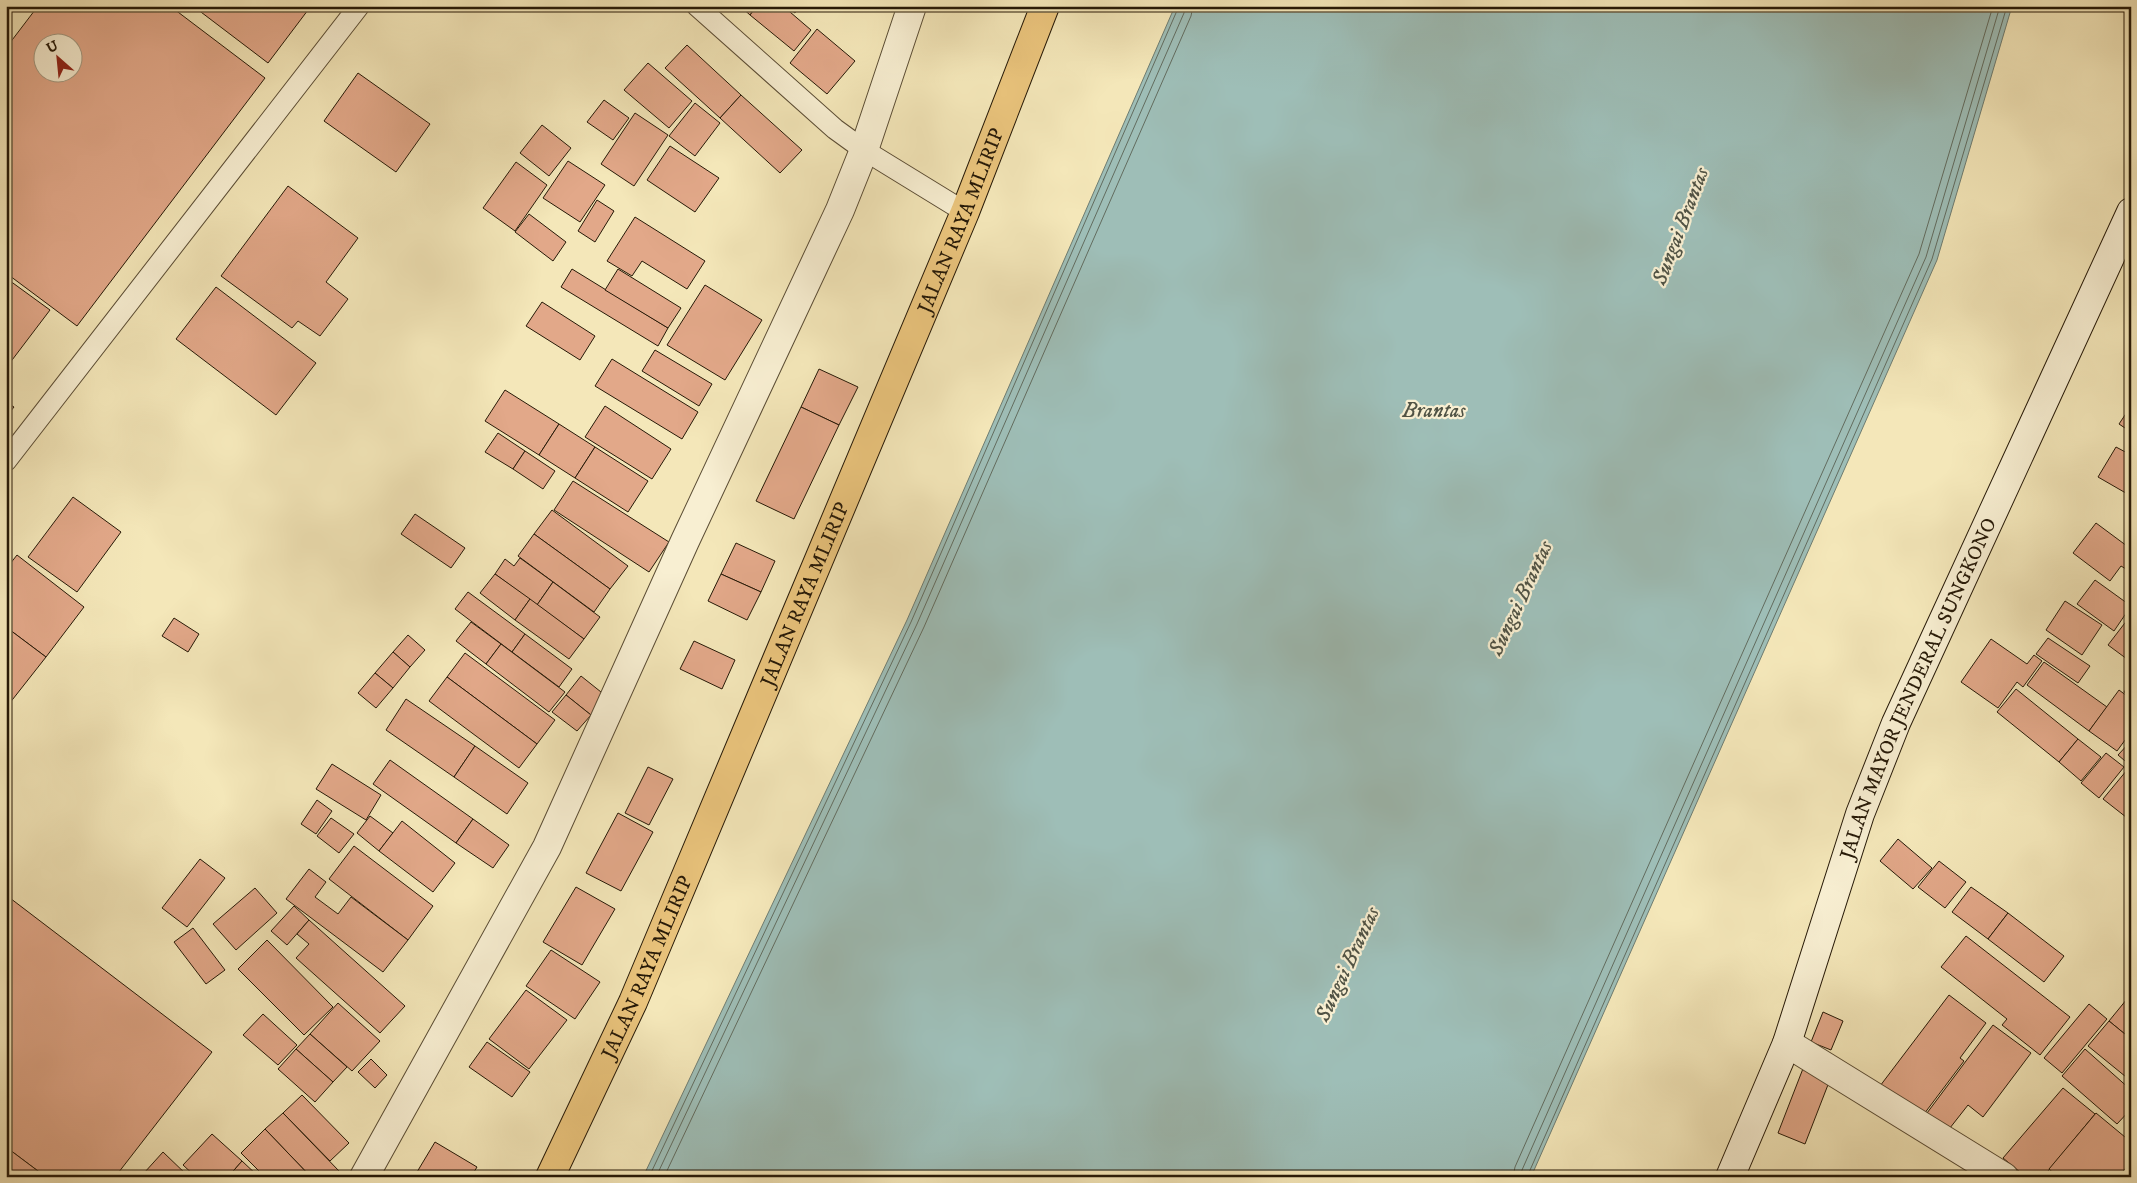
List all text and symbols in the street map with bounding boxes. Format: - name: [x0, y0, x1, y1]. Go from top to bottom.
- north arrow: [32, 32, 82, 82]
- text: U: [44, 37, 62, 58]
- street label: JALAN RAYA MLIRIP: [912, 125, 1010, 319]
- water label: Sungai Brantas: [1646, 164, 1715, 290]
- water label: Brantas: [1402, 398, 1466, 424]
- street label: JALAN RAYA MLIRIP: [755, 499, 856, 693]
- street label: JALAN MAYOR JENDERAL SUNGKONO: [1835, 514, 2003, 865]
- water label: Sungai Brantas: [1483, 536, 1559, 661]
- street label: JALAN RAYA MLIRIP: [596, 872, 699, 1065]
- water label: Sungai Brantas: [1310, 902, 1386, 1027]

